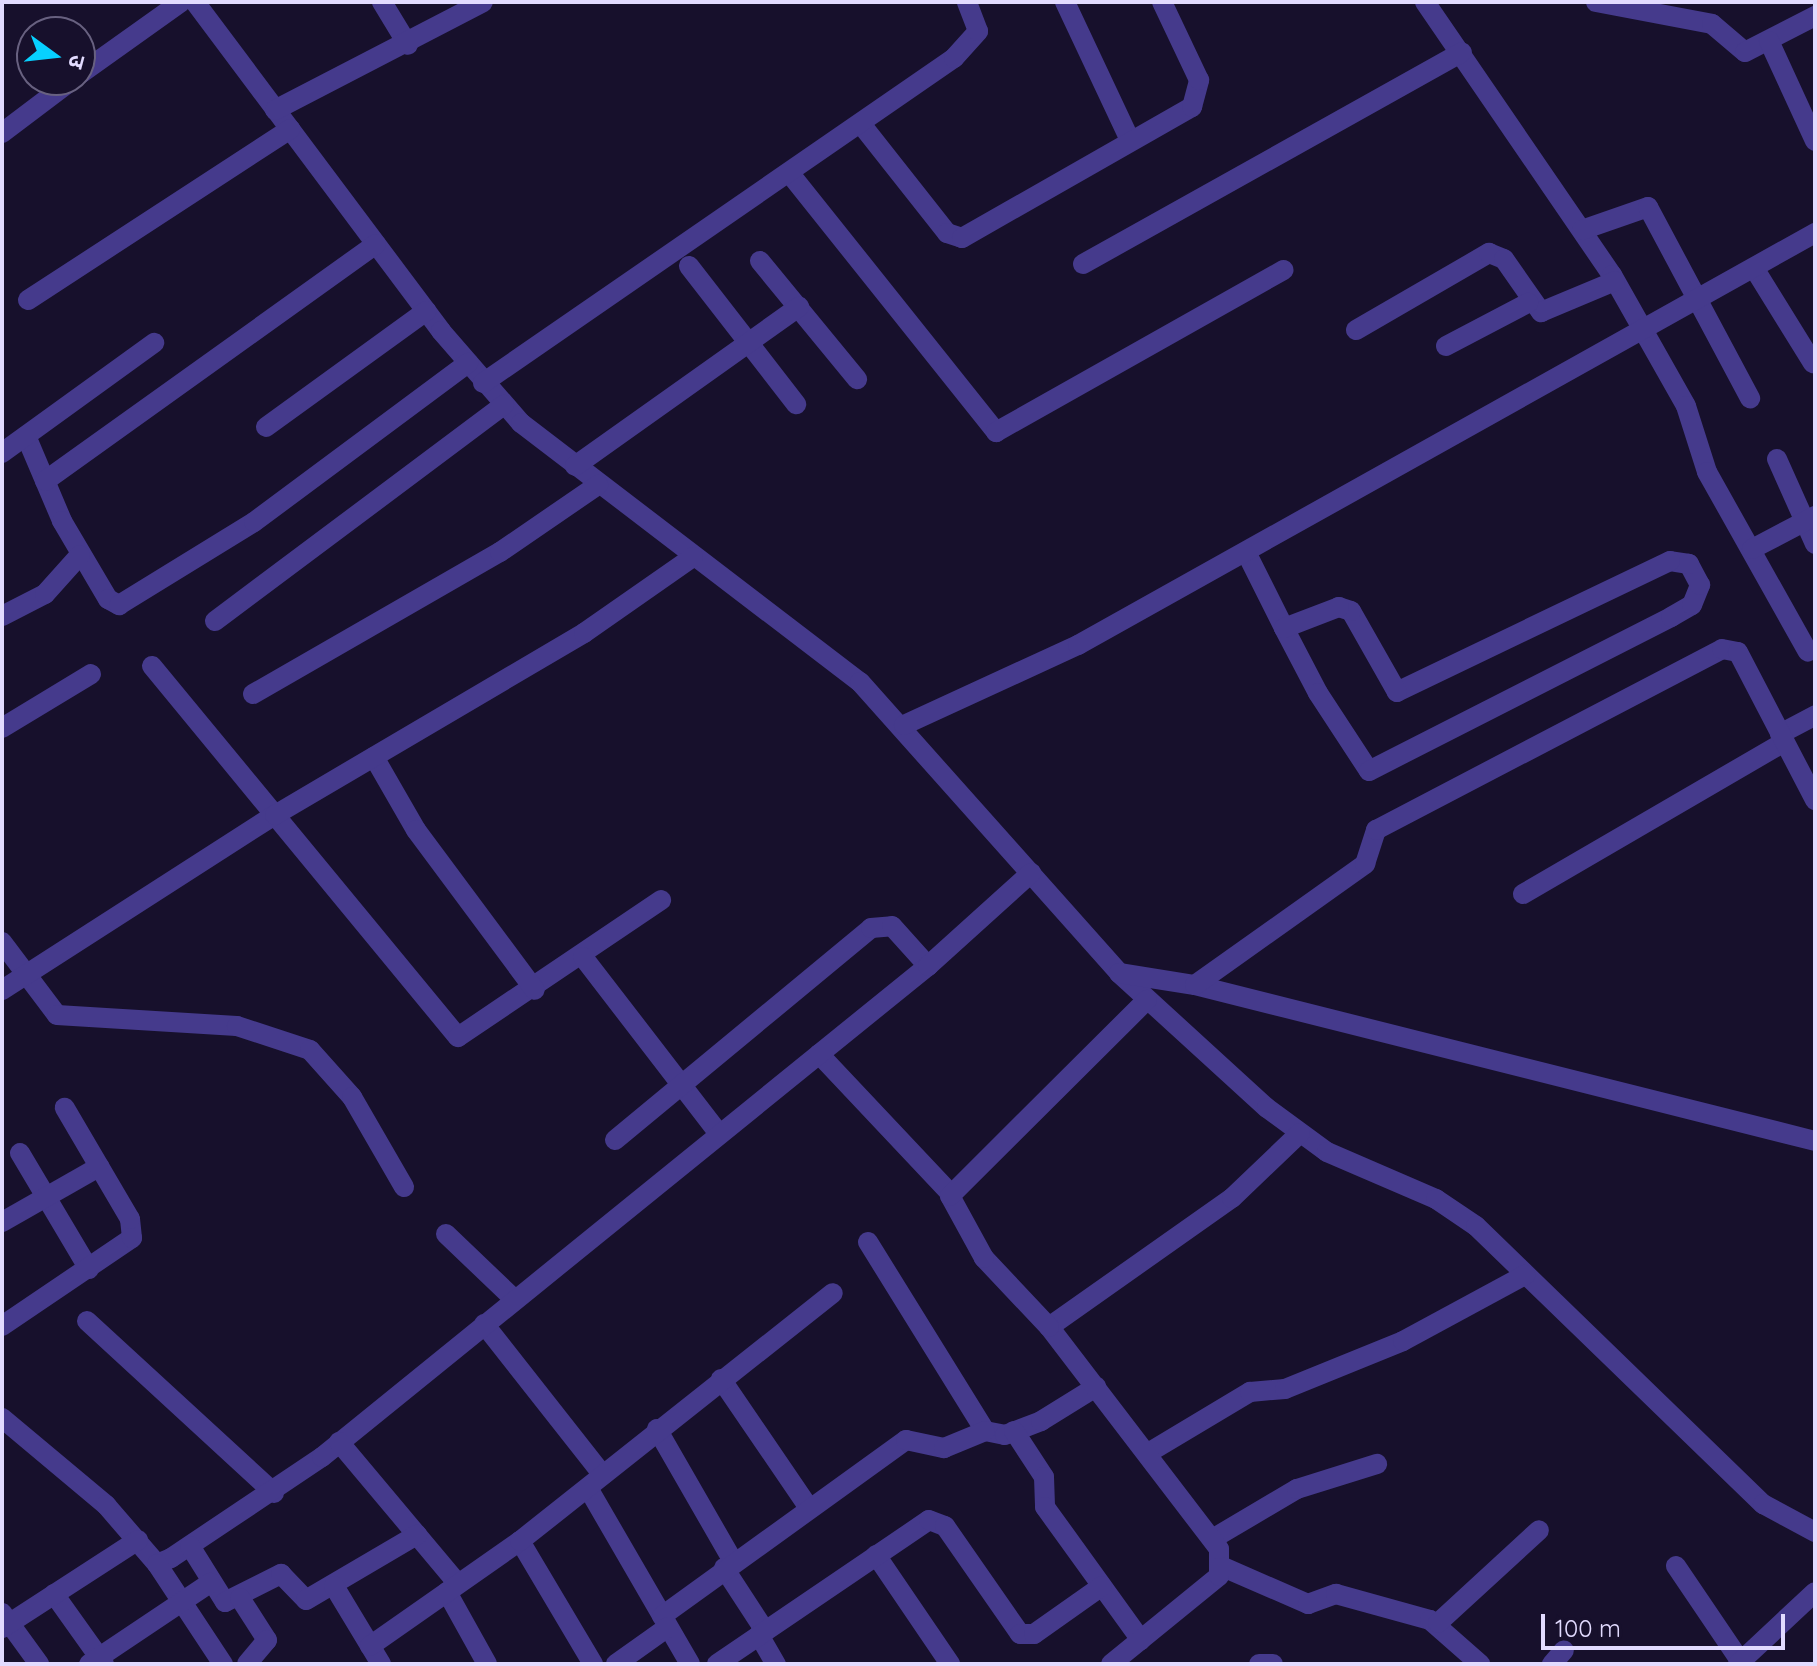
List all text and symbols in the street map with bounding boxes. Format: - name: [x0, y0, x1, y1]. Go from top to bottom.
- north arrow: [16, 16, 96, 96]
- text: उ: [62, 52, 92, 72]
- scale bar: [1545, 1598, 1789, 1648]
- text: 100 m: [1555, 1613, 1621, 1643]

